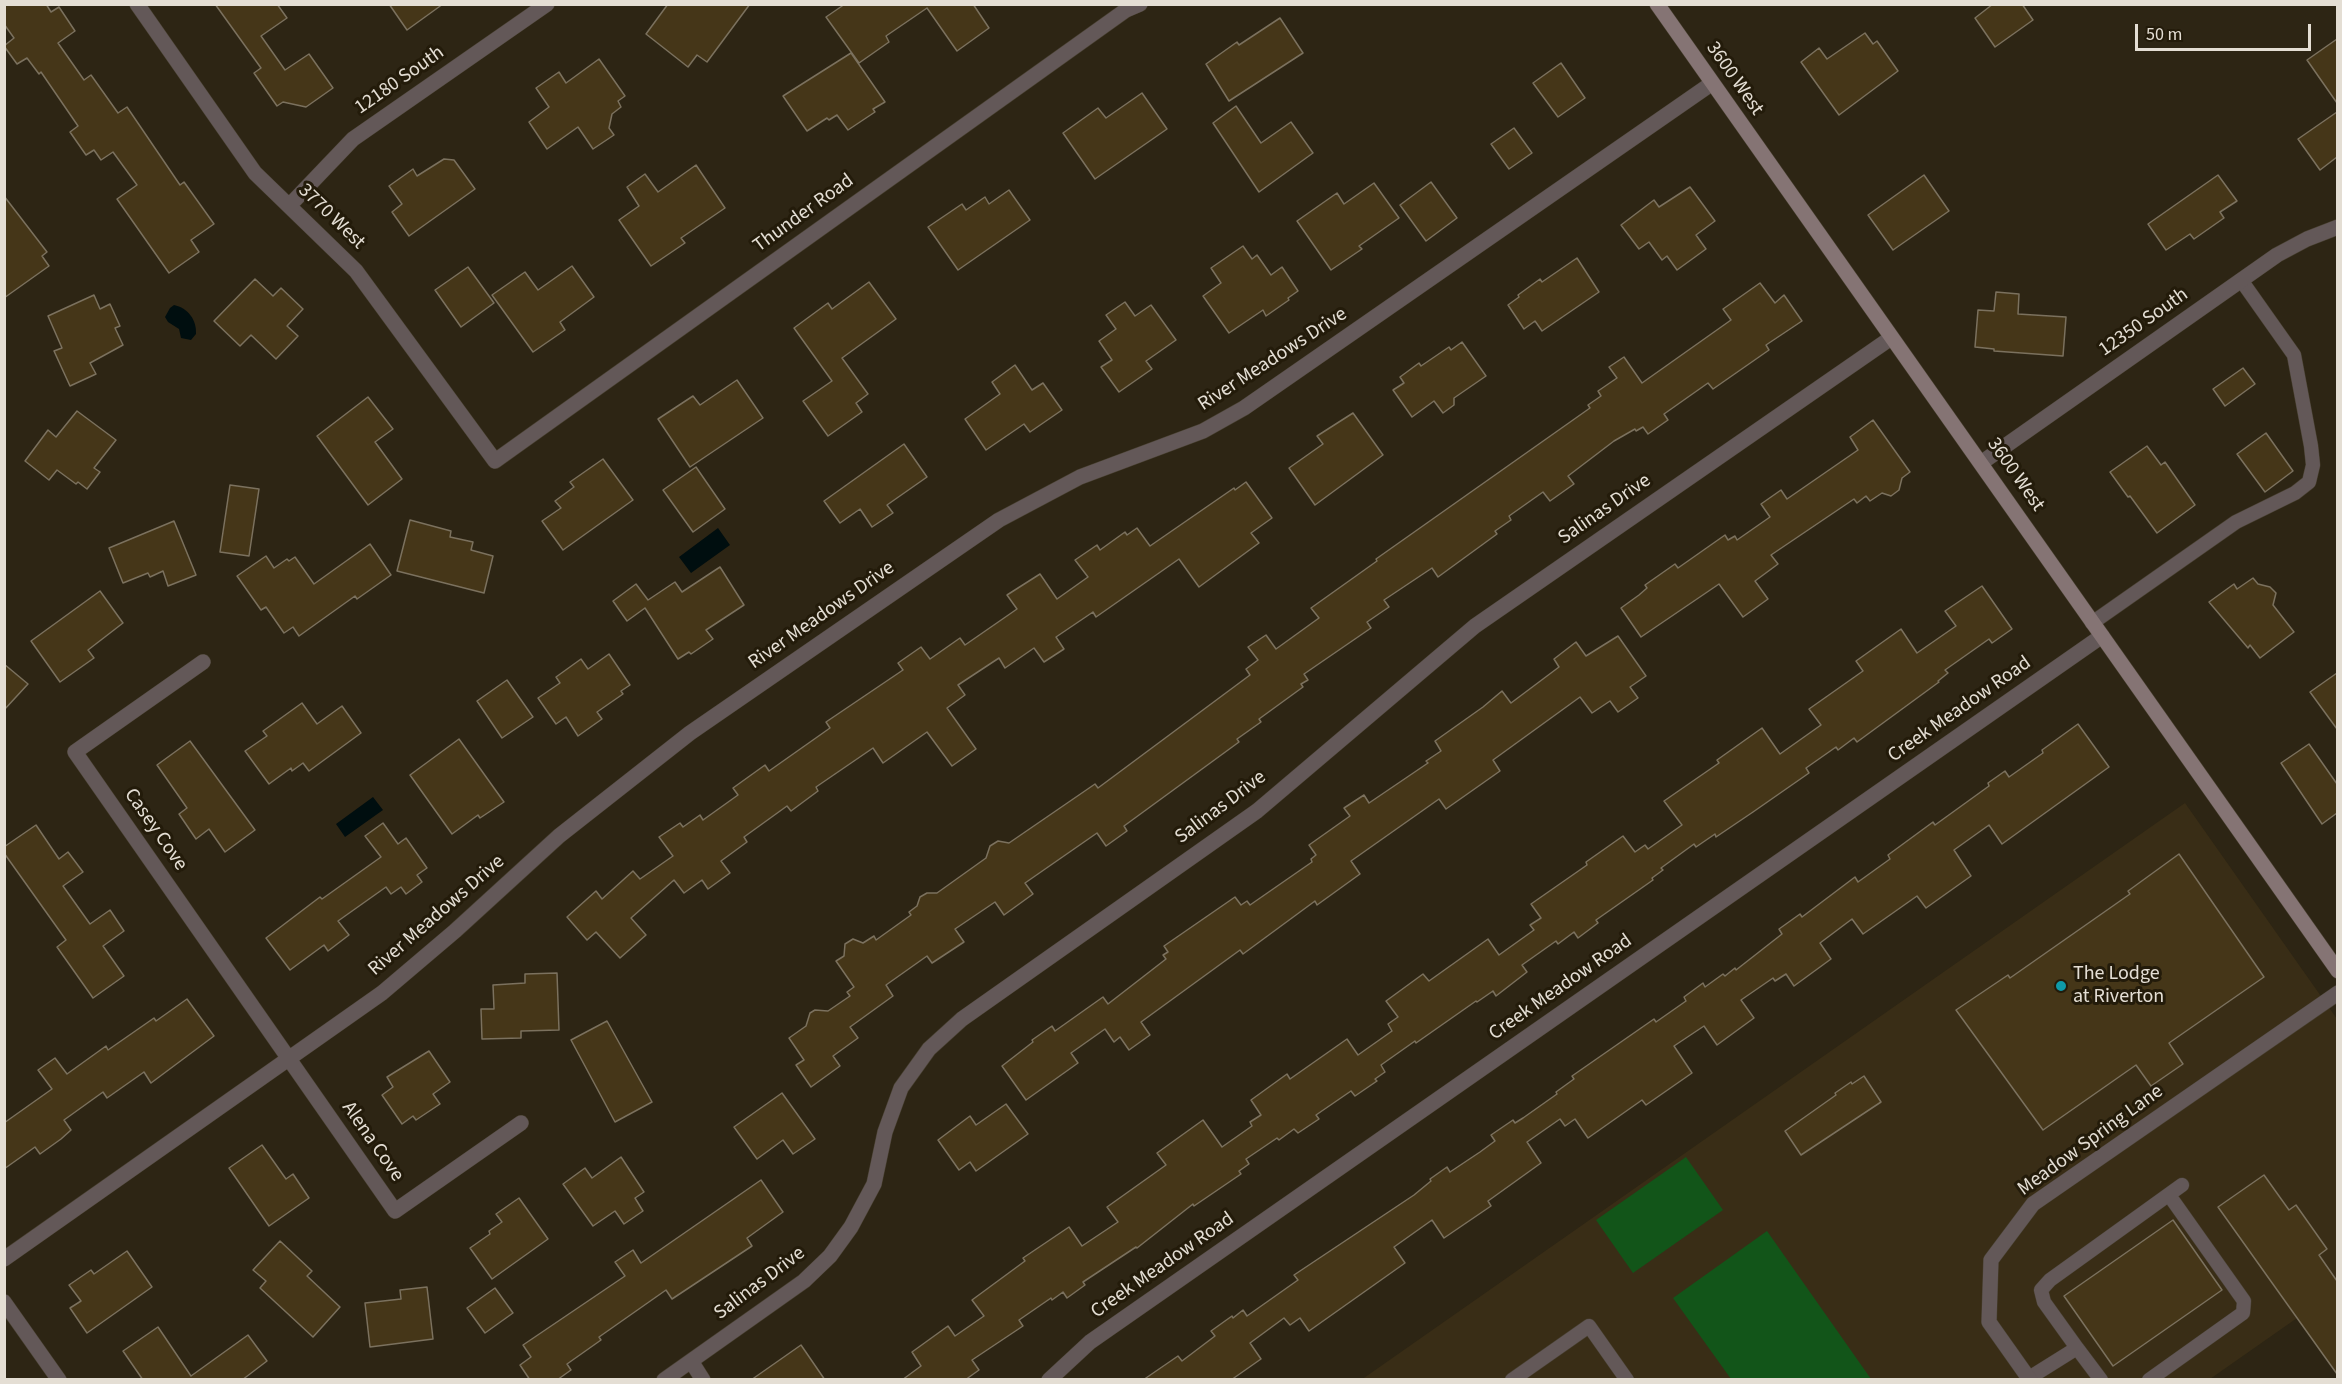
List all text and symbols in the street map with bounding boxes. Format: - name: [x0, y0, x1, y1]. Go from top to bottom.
- scale bar: [2138, 12, 2314, 50]
- text: 50 m: [2146, 22, 2182, 47]
- street label: 3600 West: [1700, 38, 1768, 120]
- street label: 12180 South: [351, 41, 449, 121]
- street label: Thunder Road: [749, 170, 859, 258]
- street label: 3770 West: [292, 179, 370, 255]
- street label: 12350 South: [2095, 283, 2193, 363]
- street label: River Meadows Drive: [1194, 303, 1352, 417]
- street label: 3600 West: [1981, 434, 2049, 516]
- street label: Salinas Drive: [1554, 469, 1656, 551]
- street label: River Meadows Drive: [744, 557, 900, 675]
- street label: Creek Meadow Road: [1884, 652, 2036, 768]
- street label: Salinas Drive: [1171, 766, 1271, 850]
- street label: Casey Cove: [118, 784, 192, 876]
- street label: River Meadows Drive: [364, 850, 510, 982]
- street label: Creek Meadow Road: [1485, 930, 1637, 1046]
- place label: The Lodge at Riverton: [2073, 963, 2164, 1010]
- marker: The Lodge at Riverton: [2054, 979, 2068, 993]
- street label: Meadow Spring Lane: [2014, 1080, 2168, 1202]
- street label: Alena Cove: [336, 1097, 408, 1187]
- street label: Creek Meadow Road: [1087, 1208, 1239, 1324]
- street label: Salinas Drive: [710, 1242, 810, 1326]

